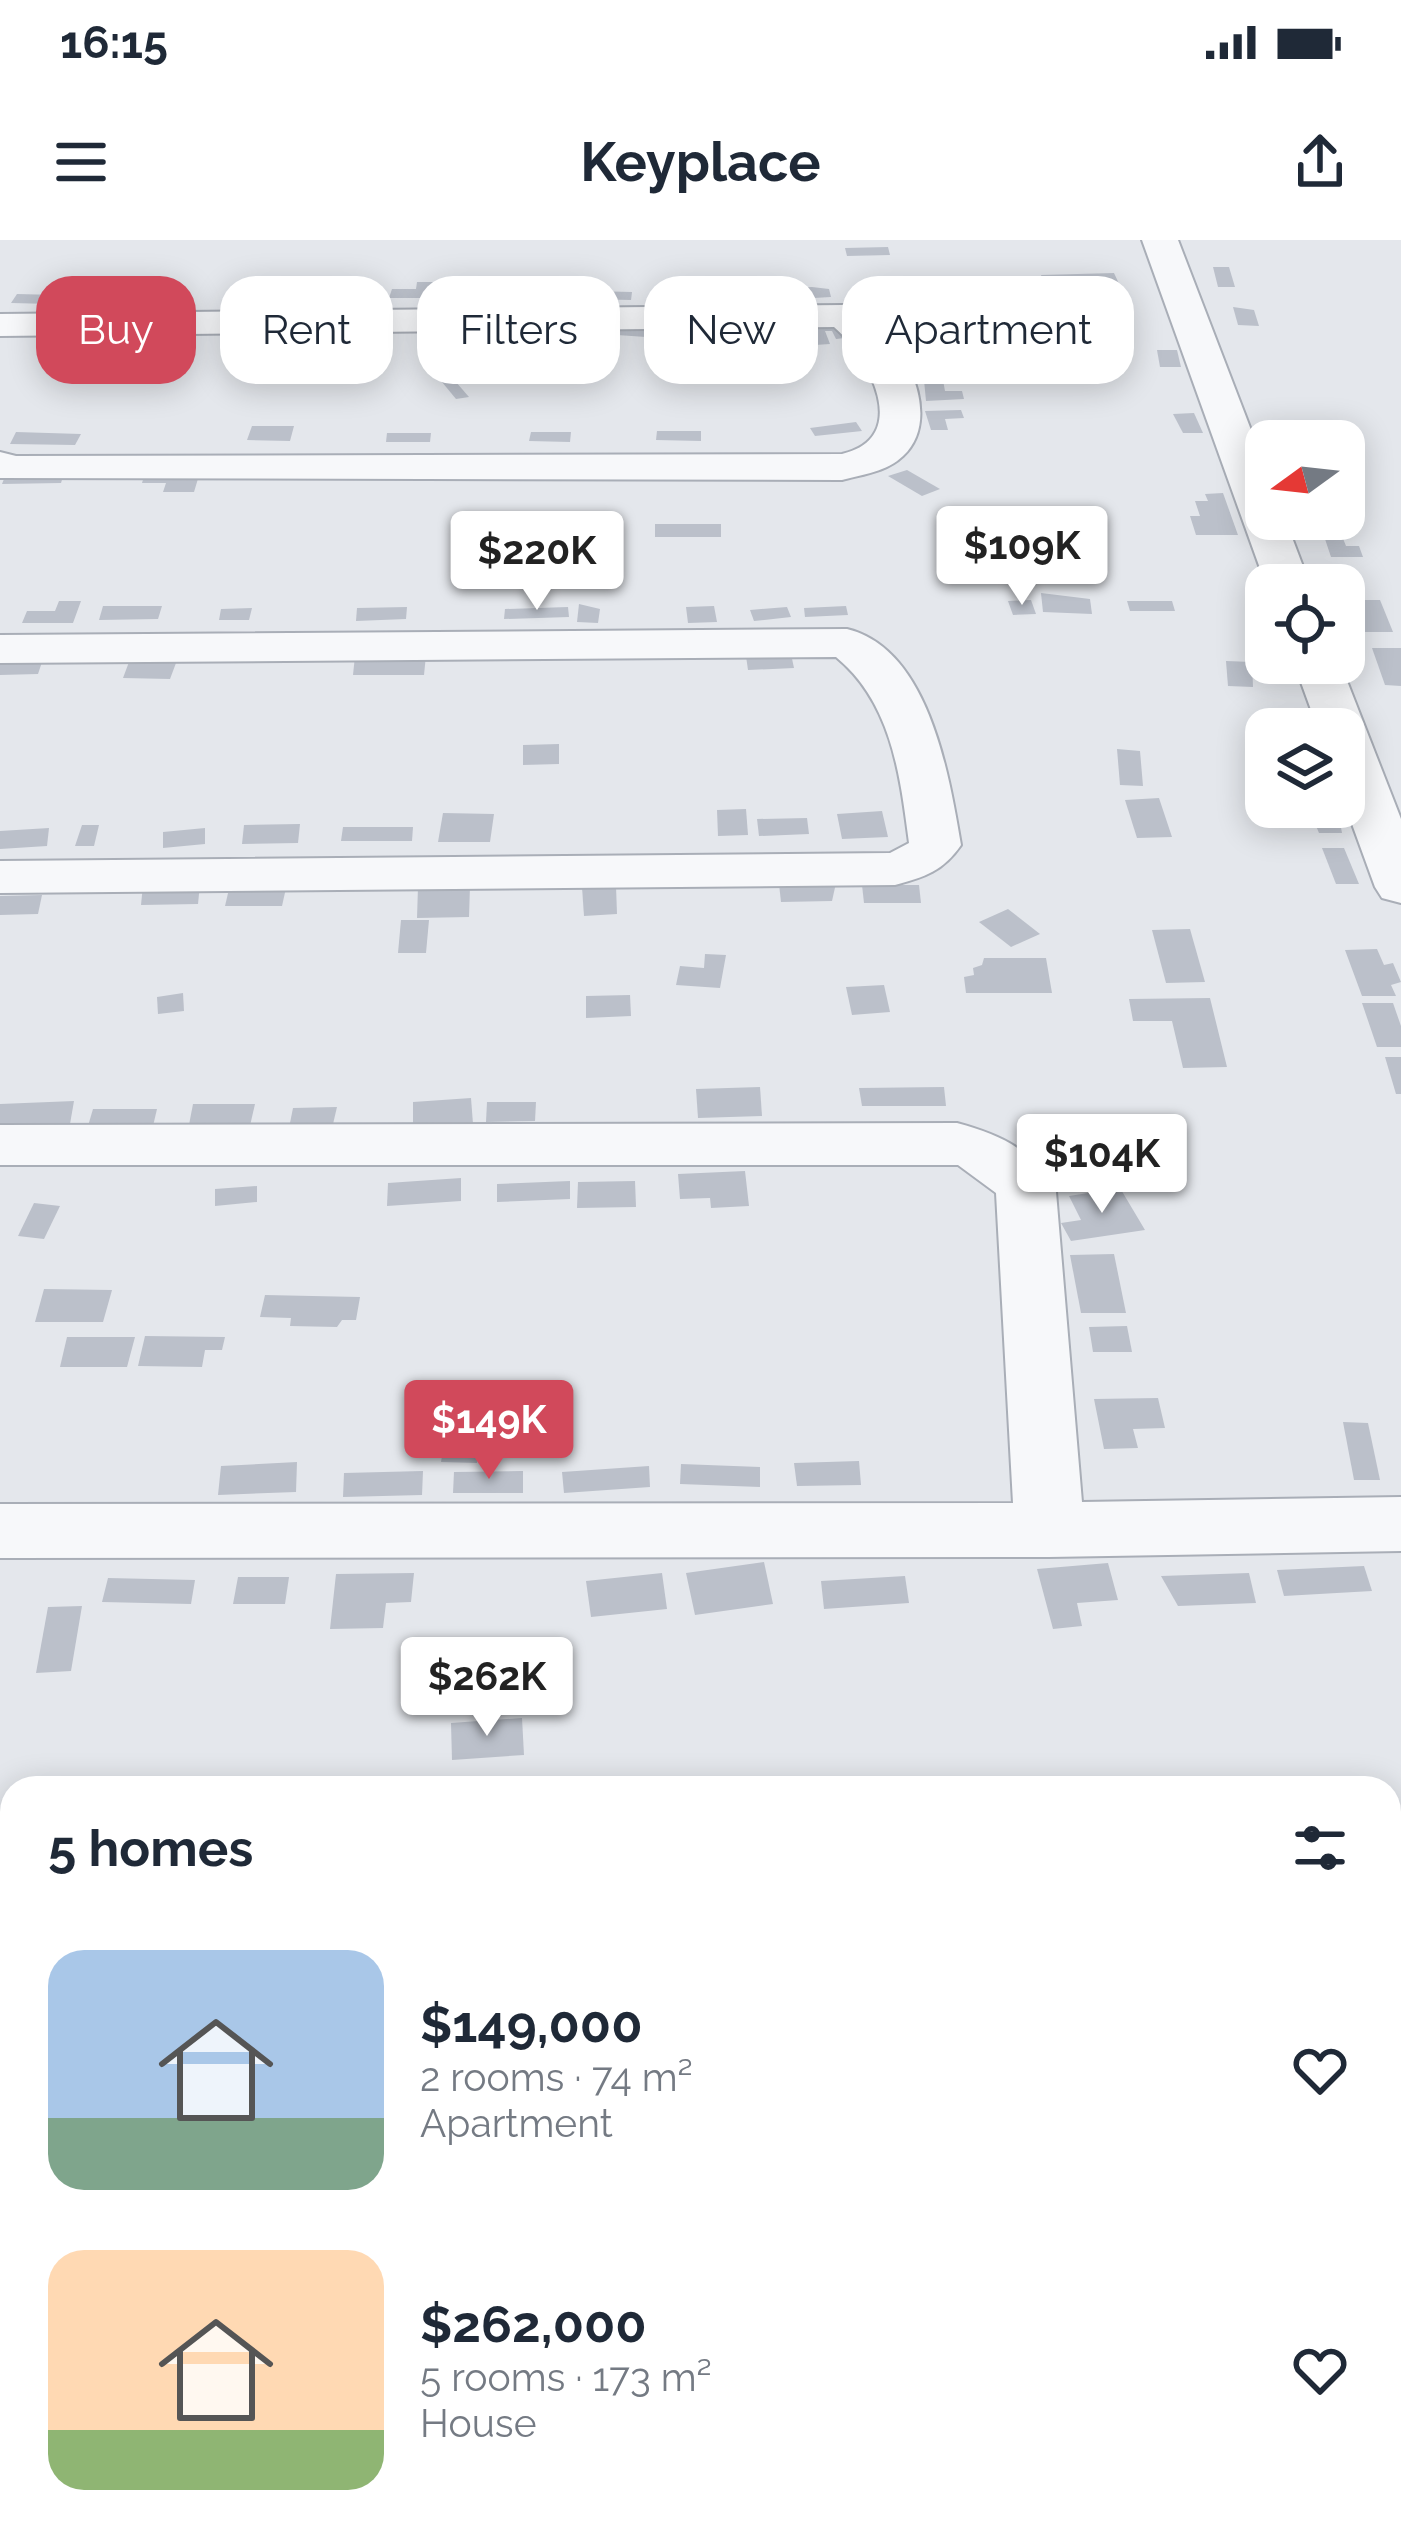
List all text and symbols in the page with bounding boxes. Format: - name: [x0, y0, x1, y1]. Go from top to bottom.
- text: 16:15: [60, 16, 168, 69]
- icon: menu: [48, 129, 114, 195]
- icon: share: [1287, 129, 1353, 195]
- text: Keyplace: [580, 130, 821, 194]
- chip: Buy: [36, 276, 196, 384]
- chip: Rent: [220, 276, 393, 384]
- chip: Filters: [417, 276, 620, 384]
- chip: New: [644, 276, 818, 384]
- chip: Apartment: [842, 276, 1134, 384]
- north arrow: [1245, 420, 1365, 540]
- map controls: [1245, 420, 1365, 828]
- pin: $109K: [938, 506, 1106, 608]
- pin: $220K: [453, 511, 621, 613]
- text: $109K: [963, 522, 1081, 568]
- text: $220K: [478, 527, 596, 573]
- button: locate: [1245, 564, 1365, 684]
- button: layers: [1245, 708, 1365, 828]
- pin: $104K: [1018, 1114, 1186, 1216]
- text: $104K: [1044, 1130, 1160, 1176]
- pin: $149K: [405, 1380, 573, 1482]
- text: $149K: [431, 1396, 547, 1442]
- pin: $262K: [403, 1637, 571, 1739]
- text: $262K: [428, 1653, 546, 1699]
- icon: filters: [1287, 1815, 1353, 1881]
- text: 5 homes: [48, 1818, 253, 1878]
- text: $149,000: [420, 1994, 642, 2054]
- icon: home: [144, 1998, 288, 2142]
- icon: heart: [1287, 2037, 1353, 2103]
- text: 2 rooms · 74 m²: [420, 2054, 693, 2100]
- text: Apartment: [420, 2100, 613, 2146]
- text: $262,000: [420, 2294, 647, 2354]
- icon: home: [144, 2298, 288, 2442]
- icon: heart: [1287, 2337, 1353, 2403]
- text: 5 rooms · 173 m²: [420, 2354, 712, 2400]
- text: House: [420, 2400, 537, 2446]

